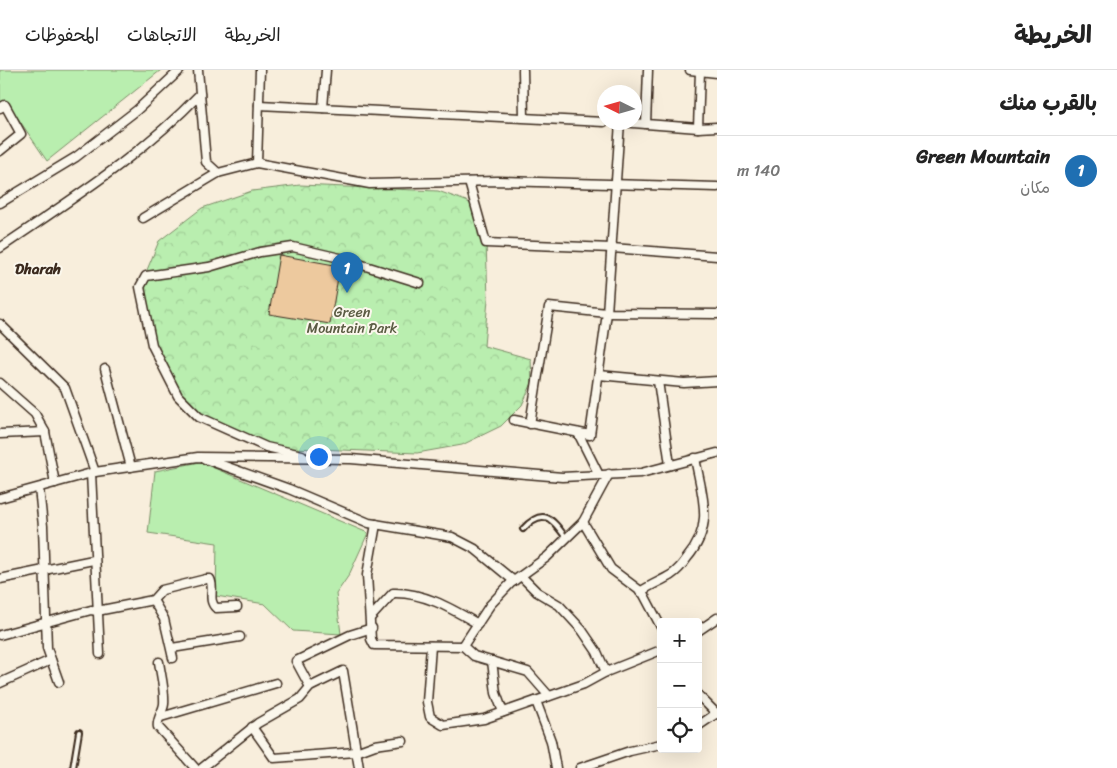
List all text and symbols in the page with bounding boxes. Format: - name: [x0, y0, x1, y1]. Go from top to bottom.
- text: الخريطة: [1014, 14, 1092, 56]
- text: المحفوظات: [25, 19, 99, 51]
- text: الاتجاهات: [127, 19, 197, 51]
- text: الخريطة: [225, 19, 281, 51]
- text: بالقرب منك: [999, 84, 1097, 122]
- north arrow: [597, 85, 642, 130]
- text: Green Mountain: [916, 140, 1050, 173]
- text: 140 m: [737, 156, 780, 185]
- text: 1: [1078, 156, 1084, 185]
- text: مكان: [1020, 173, 1050, 202]
- pin: 1: [331, 252, 363, 293]
- district label: Dharah: [15, 256, 61, 282]
- park label: Green Mountain Park: [307, 300, 398, 341]
- your location: [306, 444, 332, 470]
- map controls: [657, 618, 702, 753]
- button: +: [657, 618, 702, 663]
- button: −: [657, 663, 702, 708]
- button: locate: [657, 708, 702, 753]

